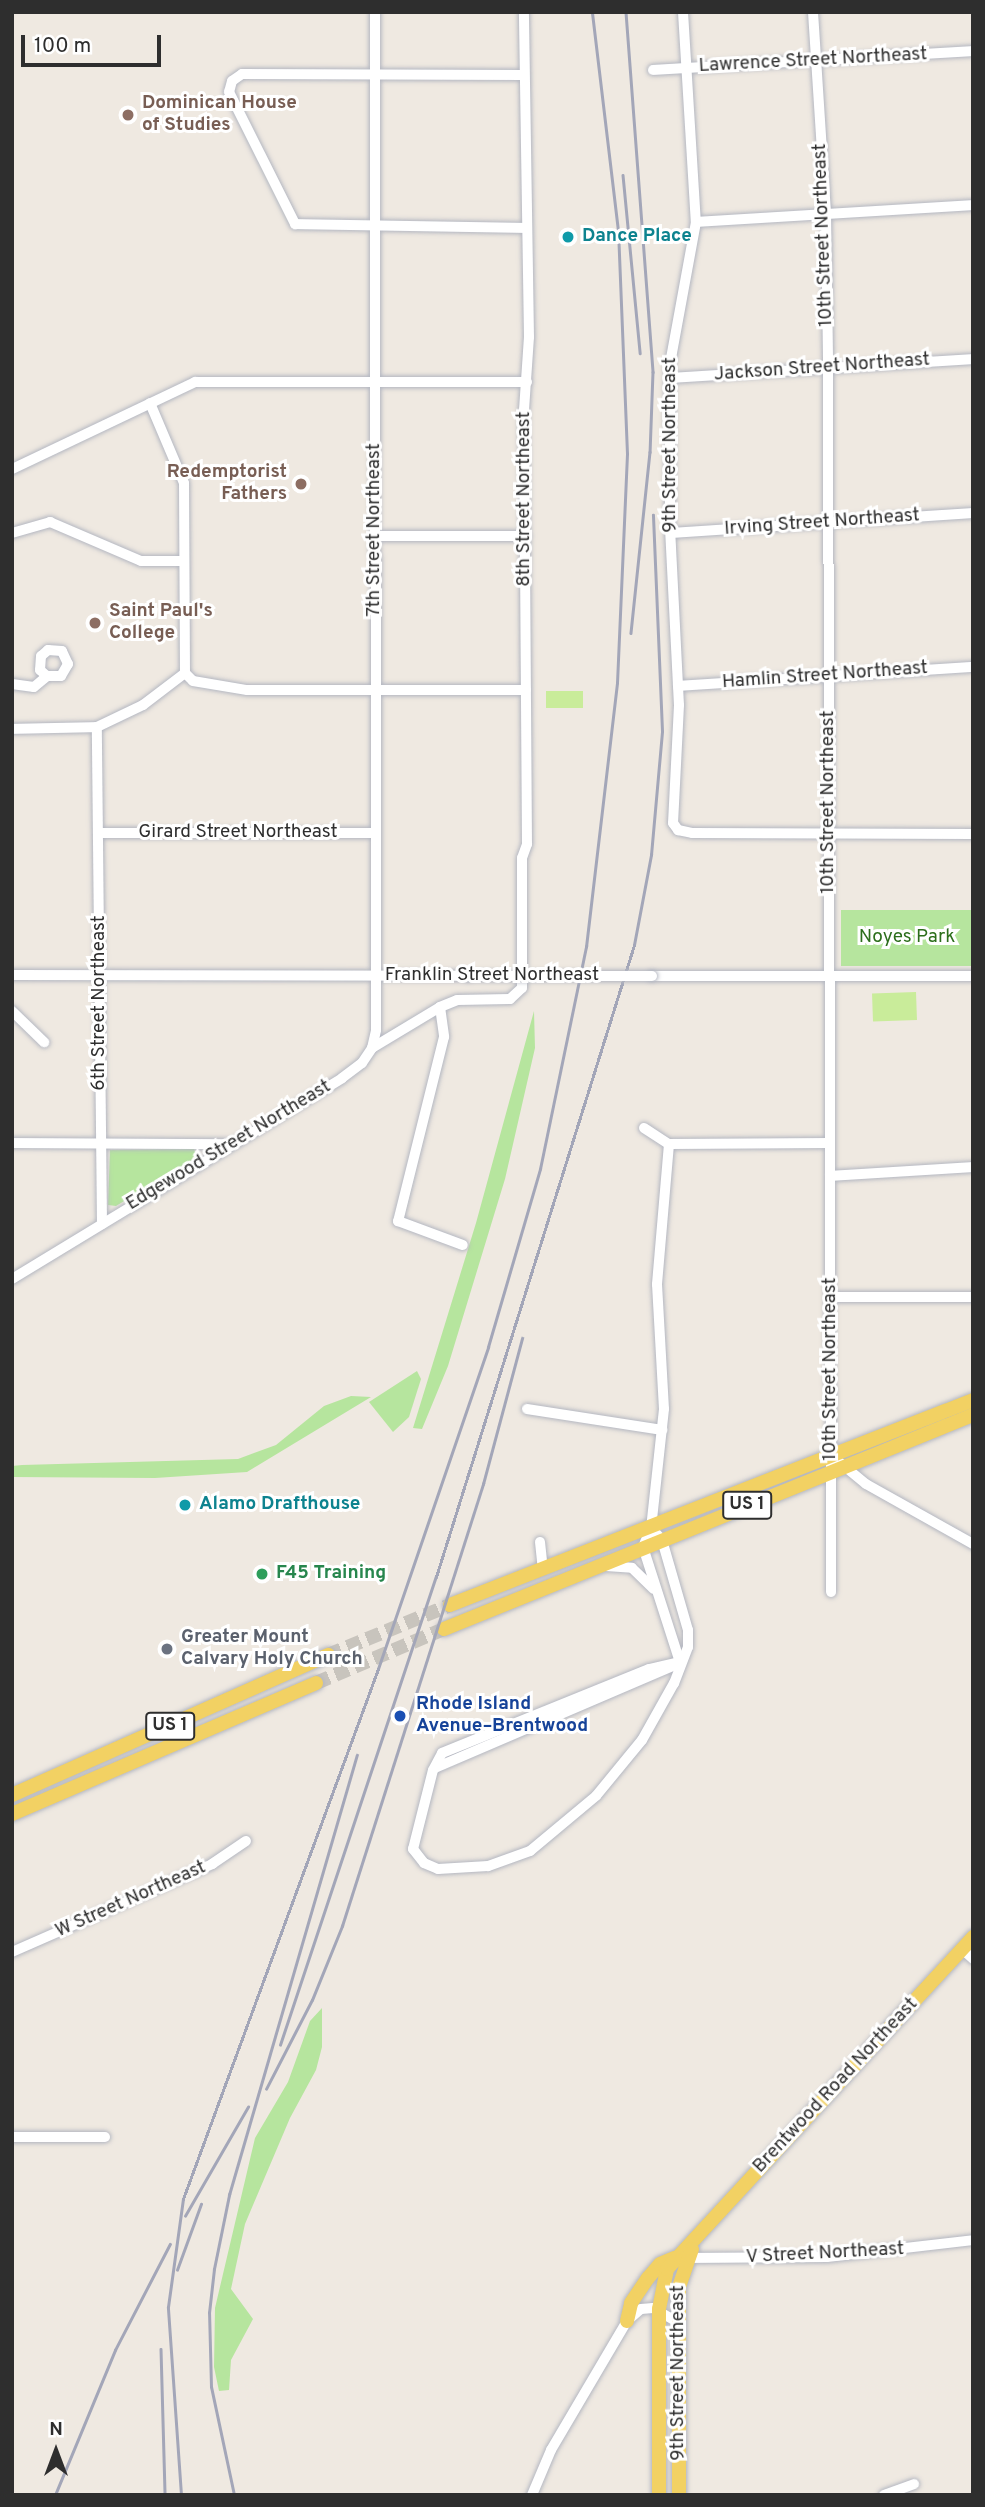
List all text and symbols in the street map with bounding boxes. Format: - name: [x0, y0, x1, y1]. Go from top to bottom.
- scale bar: [24, 21, 164, 65]
- text: 100 m: [34, 33, 91, 60]
- street label: Lawrence Street Northeast: [698, 44, 928, 78]
- place label: Dominican House of Studies: [142, 93, 297, 137]
- marker: Dominican House of Studies: [120, 107, 136, 123]
- street label: 10th Street Northeast: [809, 143, 839, 327]
- place label: Dance Place: [582, 226, 692, 248]
- marker: Dance Place: [560, 229, 576, 245]
- street label: Jackson Street Northeast: [713, 349, 931, 387]
- street label: 9th Street Northeast: [660, 357, 682, 533]
- street label: 8th Street Northeast: [514, 411, 536, 587]
- street label: 7th Street Northeast: [364, 443, 386, 617]
- place label: Redemptorist Fathers: [167, 462, 287, 506]
- marker: Redemptorist Fathers: [293, 476, 309, 492]
- street label: Irving Street Northeast: [724, 505, 920, 541]
- place label: Saint Paul's College: [109, 601, 213, 645]
- marker: Saint Paul's College: [87, 615, 103, 631]
- street label: Hamlin Street Northeast: [721, 657, 929, 695]
- street label: 10th Street Northeast: [818, 710, 840, 894]
- street label: Girard Street Northeast: [138, 822, 338, 844]
- street label: 6th Street Northeast: [89, 915, 111, 1091]
- park label: Noyes Park: [859, 927, 955, 949]
- street label: Franklin Street Northeast: [385, 965, 599, 987]
- street label: Edgewood Street Northeast: [123, 1076, 335, 1216]
- street label: 10th Street Northeast: [820, 1277, 842, 1461]
- road number: US 1: [721, 1490, 773, 1520]
- place label: Alamo Drafthouse: [199, 1494, 360, 1516]
- marker: Alamo Drafthouse: [177, 1497, 193, 1513]
- place label: F45 Training: [276, 1563, 386, 1585]
- marker: F45 Training: [254, 1566, 270, 1582]
- place label: Greater Mount Calvary Holy Church: [181, 1627, 363, 1671]
- marker: Greater Mount Calvary Holy Church: [159, 1641, 175, 1657]
- place label: Rhode Island Avenue–Brentwood: [416, 1694, 588, 1738]
- marker: Rhode Island Avenue–Brentwood: [390, 1706, 410, 1726]
- road number: US 1: [144, 1712, 196, 1741]
- street label: W Street Northeast: [52, 1857, 210, 1943]
- street label: Brentwood Road Northeast: [749, 1994, 923, 2178]
- street label: V Street Northeast: [745, 2238, 905, 2270]
- street label: 9th Street Northeast: [668, 2285, 690, 2461]
- north arrow: [21, 2416, 91, 2486]
- text: N: [49, 2418, 63, 2442]

